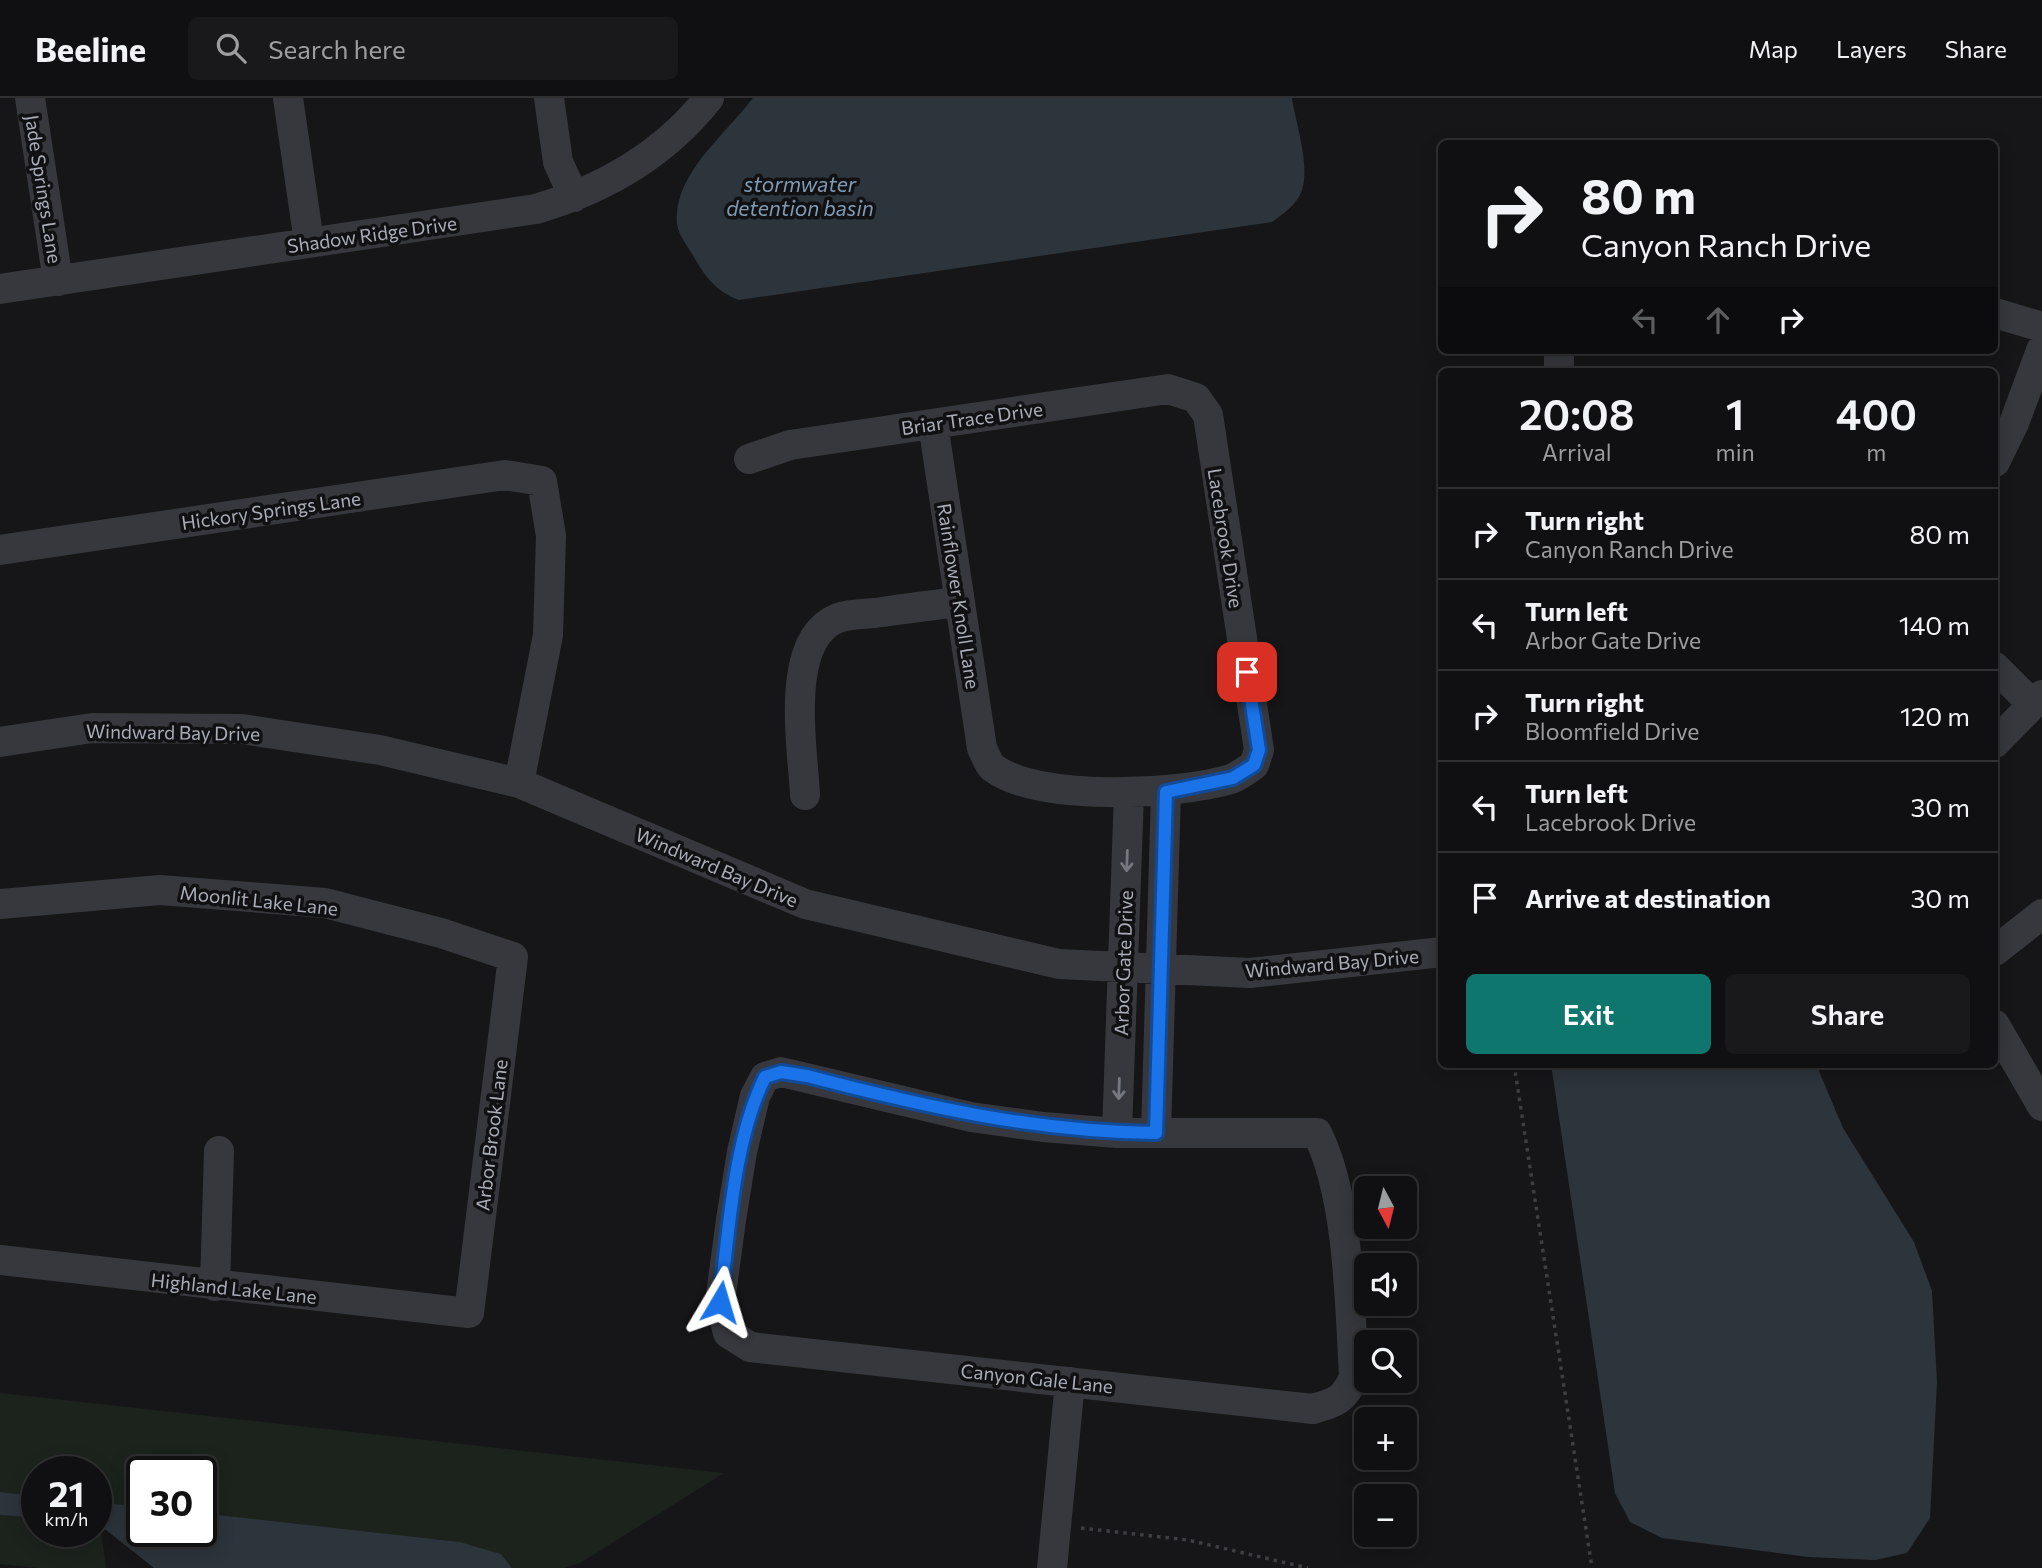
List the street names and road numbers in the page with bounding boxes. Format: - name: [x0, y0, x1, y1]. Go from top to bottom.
- street label: Jade Springs Lane: [21, 113, 67, 265]
- street label: Shadow Ridge Drive: [286, 211, 458, 257]
- street label: Briar Trace Drive: [900, 397, 1044, 439]
- street label: Lacebrook Drive: [1204, 466, 1248, 610]
- street label: Hickory Springs Lane: [180, 486, 362, 534]
- street label: Rainflower Knoll Lane: [933, 501, 985, 691]
- street label: Windward Bay Drive: [86, 719, 260, 745]
- street label: Windward Bay Drive: [632, 822, 802, 912]
- street label: Moonlit Lake Lane: [179, 880, 339, 920]
- street label: Arbor Gate Drive: [1109, 890, 1137, 1036]
- street label: Windward Bay Drive: [1244, 944, 1420, 982]
- street label: Arbor Brook Lane: [470, 1058, 512, 1212]
- street label: Highland Lake Lane: [150, 1268, 318, 1308]
- street label: Canyon Gale Lane: [960, 1359, 1114, 1397]

